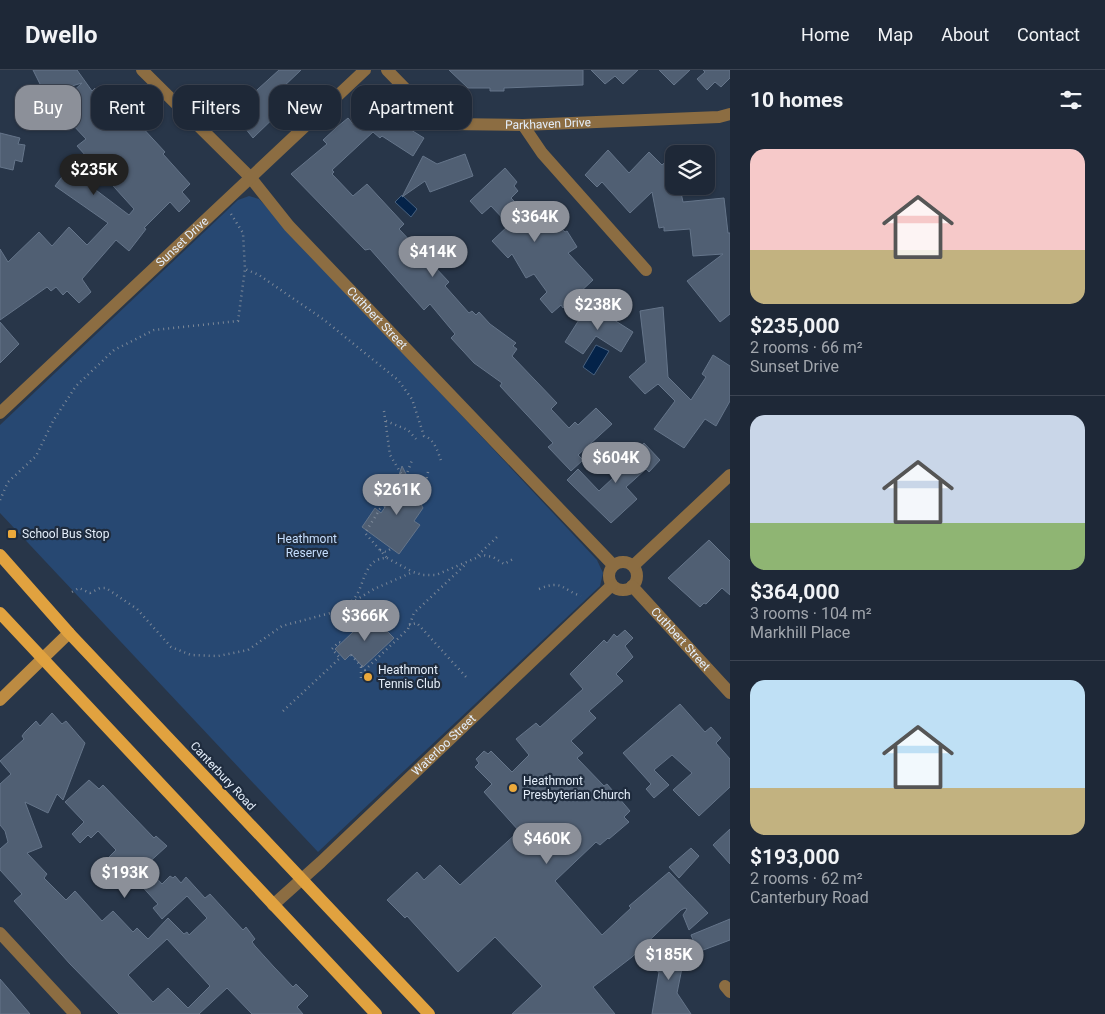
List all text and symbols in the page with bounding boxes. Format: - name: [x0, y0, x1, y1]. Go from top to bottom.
- text: Dwello: [25, 21, 97, 49]
- text: Home: [801, 24, 850, 45]
- text: Map: [878, 24, 913, 45]
- text: About: [941, 24, 989, 45]
- text: Contact: [1017, 24, 1080, 45]
- chip: Buy: [15, 85, 81, 130]
- chip: Rent: [91, 85, 163, 130]
- chip: Filters: [173, 85, 259, 130]
- chip: New: [269, 85, 341, 130]
- chip: Apartment: [351, 85, 472, 130]
- icon: filters: [1057, 86, 1085, 114]
- text: 10 homes: [750, 88, 843, 112]
- street label: Parkhaven Drive: [505, 115, 591, 132]
- map controls: [665, 145, 715, 195]
- button: layers: [665, 145, 715, 195]
- pin: $235K: [59, 154, 129, 196]
- text: $235K: [71, 160, 117, 179]
- icon: home: [873, 182, 963, 272]
- pin: $364K: [500, 200, 570, 243]
- text: $364K: [512, 207, 558, 226]
- street label: Sunset Drive: [153, 214, 211, 270]
- pin: $414K: [398, 236, 468, 278]
- text: $414K: [410, 242, 456, 261]
- street label: Cuthbert Street: [344, 284, 410, 352]
- pin: $238K: [563, 288, 633, 331]
- text: $238K: [575, 295, 621, 314]
- text: $235,000: [750, 314, 840, 338]
- text: 2 rooms · 66 m²: [750, 338, 863, 357]
- text: Sunset Drive: [750, 357, 839, 376]
- pin: $604K: [581, 442, 651, 484]
- icon: home: [873, 447, 963, 537]
- text: $604K: [593, 448, 639, 467]
- pin: $261K: [362, 474, 432, 516]
- text: $261K: [374, 480, 420, 499]
- place label: School Bus Stop: [22, 527, 110, 541]
- marker: School Bus Stop: [6, 528, 18, 540]
- park label: Heathmont Reserve: [277, 532, 337, 560]
- text: $364,000: [750, 580, 840, 604]
- pin: $366K: [330, 600, 400, 642]
- street label: Cuthbert Street: [648, 604, 713, 674]
- text: 3 rooms · 104 m²: [750, 604, 872, 623]
- text: $366K: [342, 606, 388, 625]
- text: Markhill Place: [750, 623, 850, 642]
- place label: Heathmont Tennis Club: [378, 663, 441, 691]
- marker: Heathmont Tennis Club: [362, 671, 374, 683]
- street label: Waterloo Street: [409, 711, 479, 779]
- icon: home: [873, 712, 963, 802]
- street label: Canterbury Road: [188, 739, 258, 813]
- place label: Heathmont Presbyterian Church: [523, 774, 631, 802]
- marker: Heathmont Presbyterian Church: [507, 782, 519, 794]
- pin: $460K: [512, 822, 582, 865]
- text: $460K: [524, 829, 570, 848]
- text: $193,000: [750, 845, 840, 869]
- pin: $193K: [90, 856, 160, 899]
- text: $193K: [102, 863, 148, 882]
- text: 2 rooms · 62 m²: [750, 869, 863, 888]
- text: Canterbury Road: [750, 888, 869, 907]
- pin: $185K: [634, 938, 704, 981]
- text: $185K: [646, 945, 692, 964]

